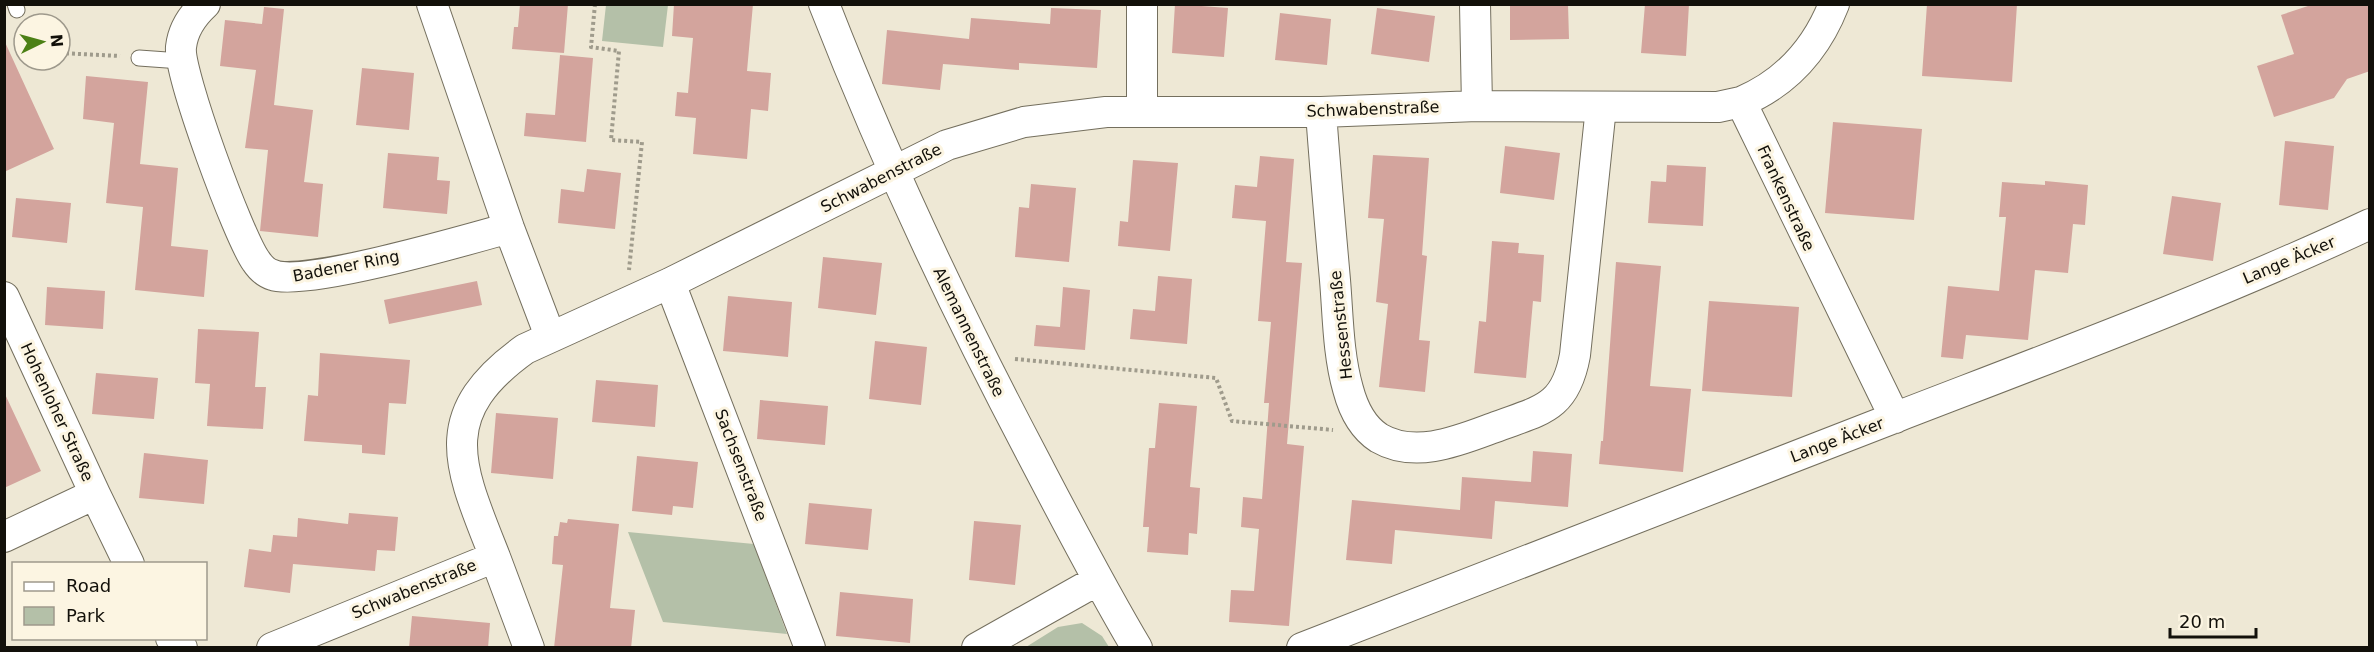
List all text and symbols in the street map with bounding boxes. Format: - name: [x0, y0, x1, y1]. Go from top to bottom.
- north arrow: [12, 12, 72, 72]
- text: N: [46, 33, 66, 48]
- street label: Schwabenstraße: [1306, 97, 1440, 121]
- street label: Schwabenstraße: [817, 139, 945, 217]
- street label: Frankenstraße: [1753, 142, 1819, 254]
- street label: Lange Äcker: [2240, 232, 2338, 288]
- street label: Badener Ring: [291, 246, 401, 286]
- street label: Alemannenstraße: [929, 264, 1009, 400]
- street label: Hessenstraße: [1326, 270, 1356, 380]
- street label: Hohenloher Straße: [17, 340, 97, 484]
- street label: Sachsenstraße: [711, 406, 771, 524]
- street label: Lange Äcker: [1788, 413, 1887, 467]
- street label: Schwabenstraße: [349, 555, 479, 623]
- legend: [12, 562, 207, 640]
- text: Road: [66, 575, 111, 596]
- scale bar: [2170, 601, 2256, 639]
- text: Park: [66, 605, 105, 626]
- text: 20 m: [2179, 611, 2225, 632]

